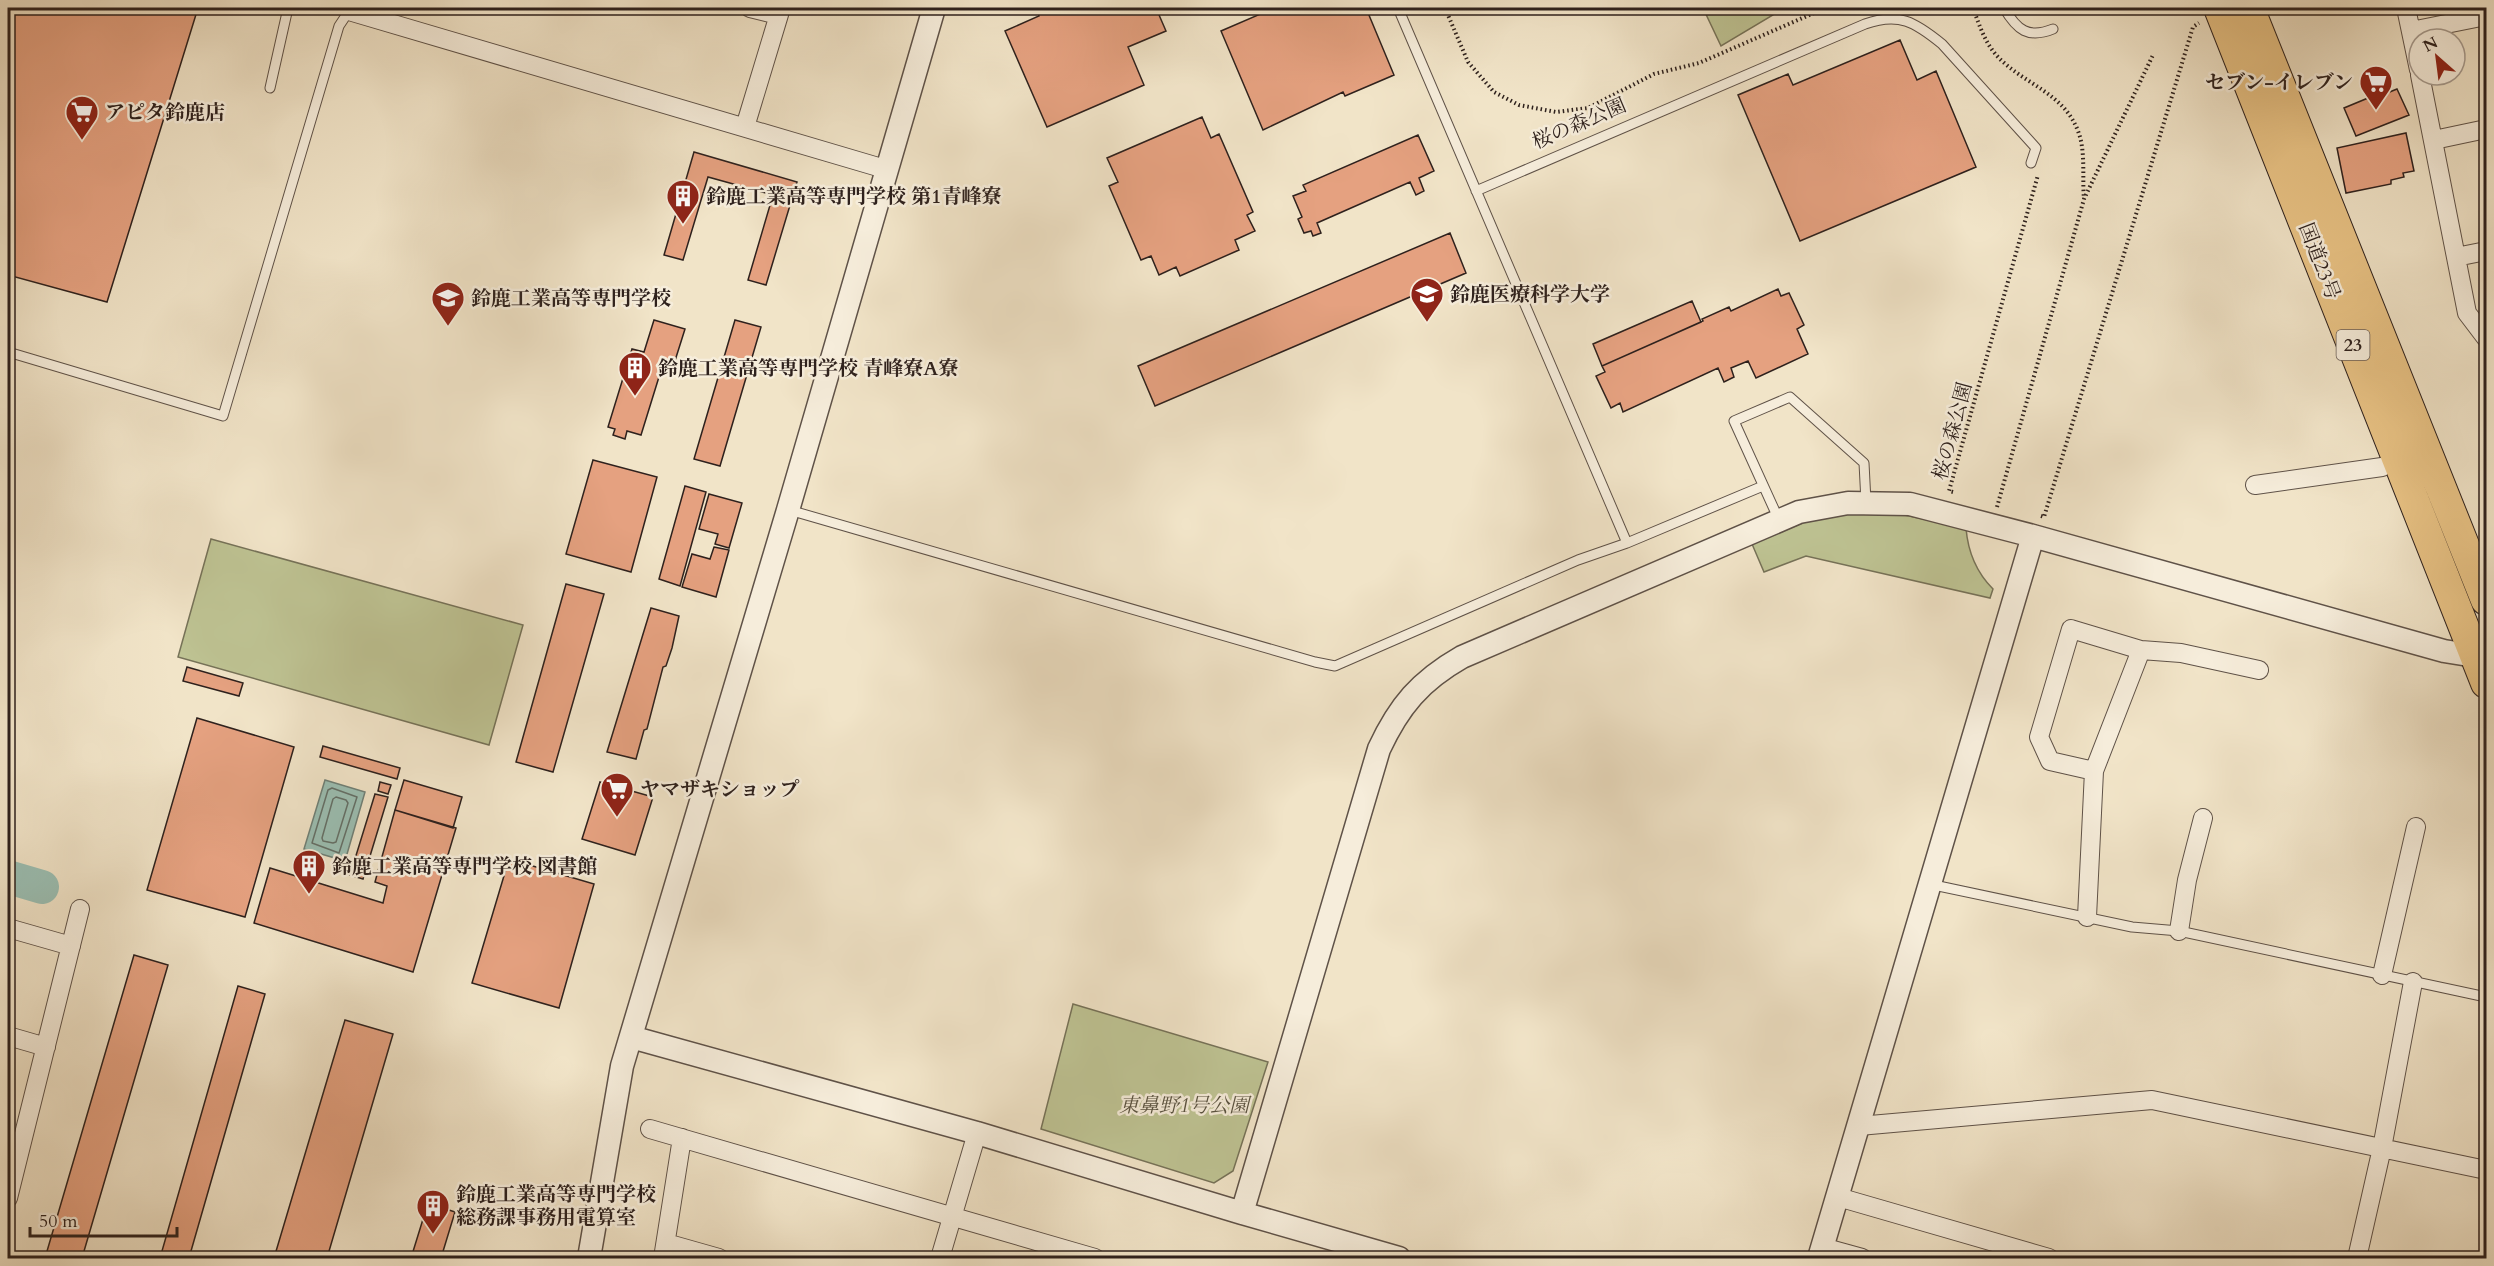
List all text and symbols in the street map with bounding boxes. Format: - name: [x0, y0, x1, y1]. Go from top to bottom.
- north arrow: [2407, 27, 2467, 87]
- text: N: [2419, 32, 2442, 58]
- supermarket icon: セブン-イレブン: [2358, 64, 2394, 111]
- place label: セブン-イレブン: [2205, 69, 2353, 96]
- street label: 桜の森公園: [1528, 91, 1630, 155]
- supermarket icon: アピタ鈴鹿店: [64, 94, 100, 141]
- place label: アピタ鈴鹿店: [105, 99, 225, 126]
- building icon: 鈴鹿工業高等専門学校 第1青峰寮: [665, 178, 701, 225]
- place label: 鈴鹿工業高等専門学校 第1青峰寮: [706, 183, 1002, 210]
- street label: 国道23号: [2293, 219, 2347, 304]
- school or university icon: 鈴鹿医療科学大学: [1409, 276, 1445, 323]
- school or university icon: 鈴鹿工業高等専門学校: [430, 280, 466, 327]
- place label: 鈴鹿医療科学大学: [1450, 281, 1610, 308]
- place label: 鈴鹿工業高等専門学校: [471, 285, 671, 312]
- road number: 23: [2336, 330, 2370, 360]
- building icon: 鈴鹿工業高等専門学校 青峰寮A寮: [617, 350, 653, 397]
- place label: 鈴鹿工業高等専門学校 青峰寮A寮: [658, 355, 958, 382]
- street label: 桜の森公園: [1927, 379, 1978, 483]
- supermarket icon: ヤマザキショップ: [599, 771, 635, 818]
- place label: ヤマザキショップ: [640, 776, 799, 803]
- building icon: 鈴鹿工業高等専門学校 図書館: [291, 848, 327, 895]
- place label: 鈴鹿工業高等専門学校 図書館: [332, 853, 597, 880]
- park label: 東鼻野1号公園: [1119, 1092, 1252, 1119]
- place label: 鈴鹿工業高等専門学校 総務課事務用電算室: [456, 1181, 656, 1231]
- building icon: 鈴鹿工業高等専門学校 総務課事務用電算室: [415, 1188, 451, 1235]
- scale bar: [30, 1200, 177, 1238]
- text: 50 m: [39, 1209, 78, 1234]

